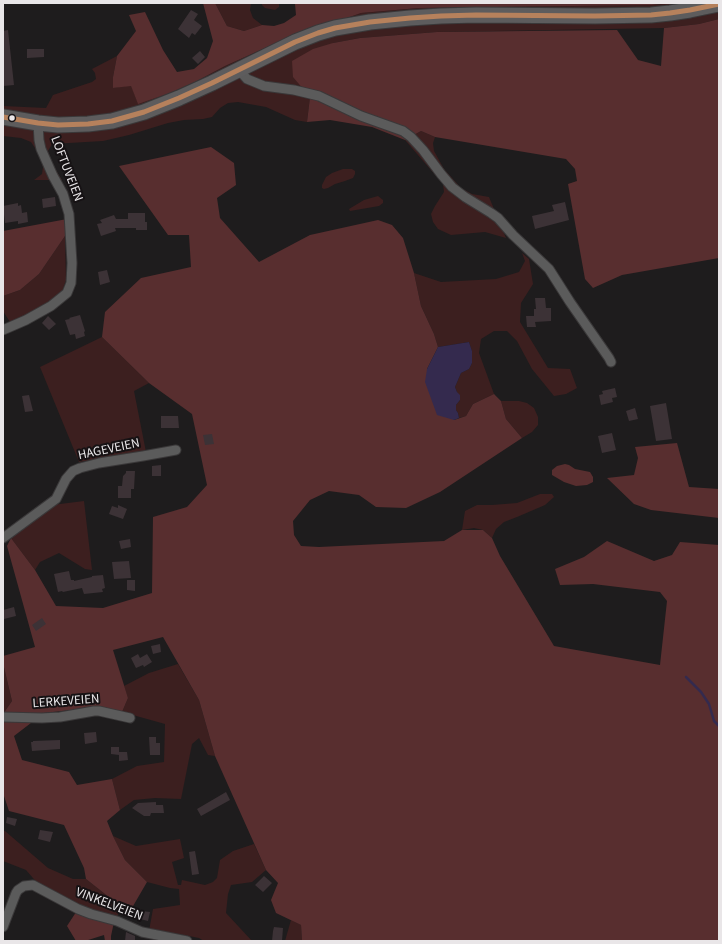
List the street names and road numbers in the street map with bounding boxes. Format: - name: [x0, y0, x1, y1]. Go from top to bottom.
- street label: LOFTUVEIEN: [46, 134, 86, 204]
- street label: HAGEVEIEN: [77, 436, 141, 464]
- street label: LERKEVEIEN: [32, 692, 100, 712]
- street label: VINKELVEIEN: [73, 885, 145, 925]

